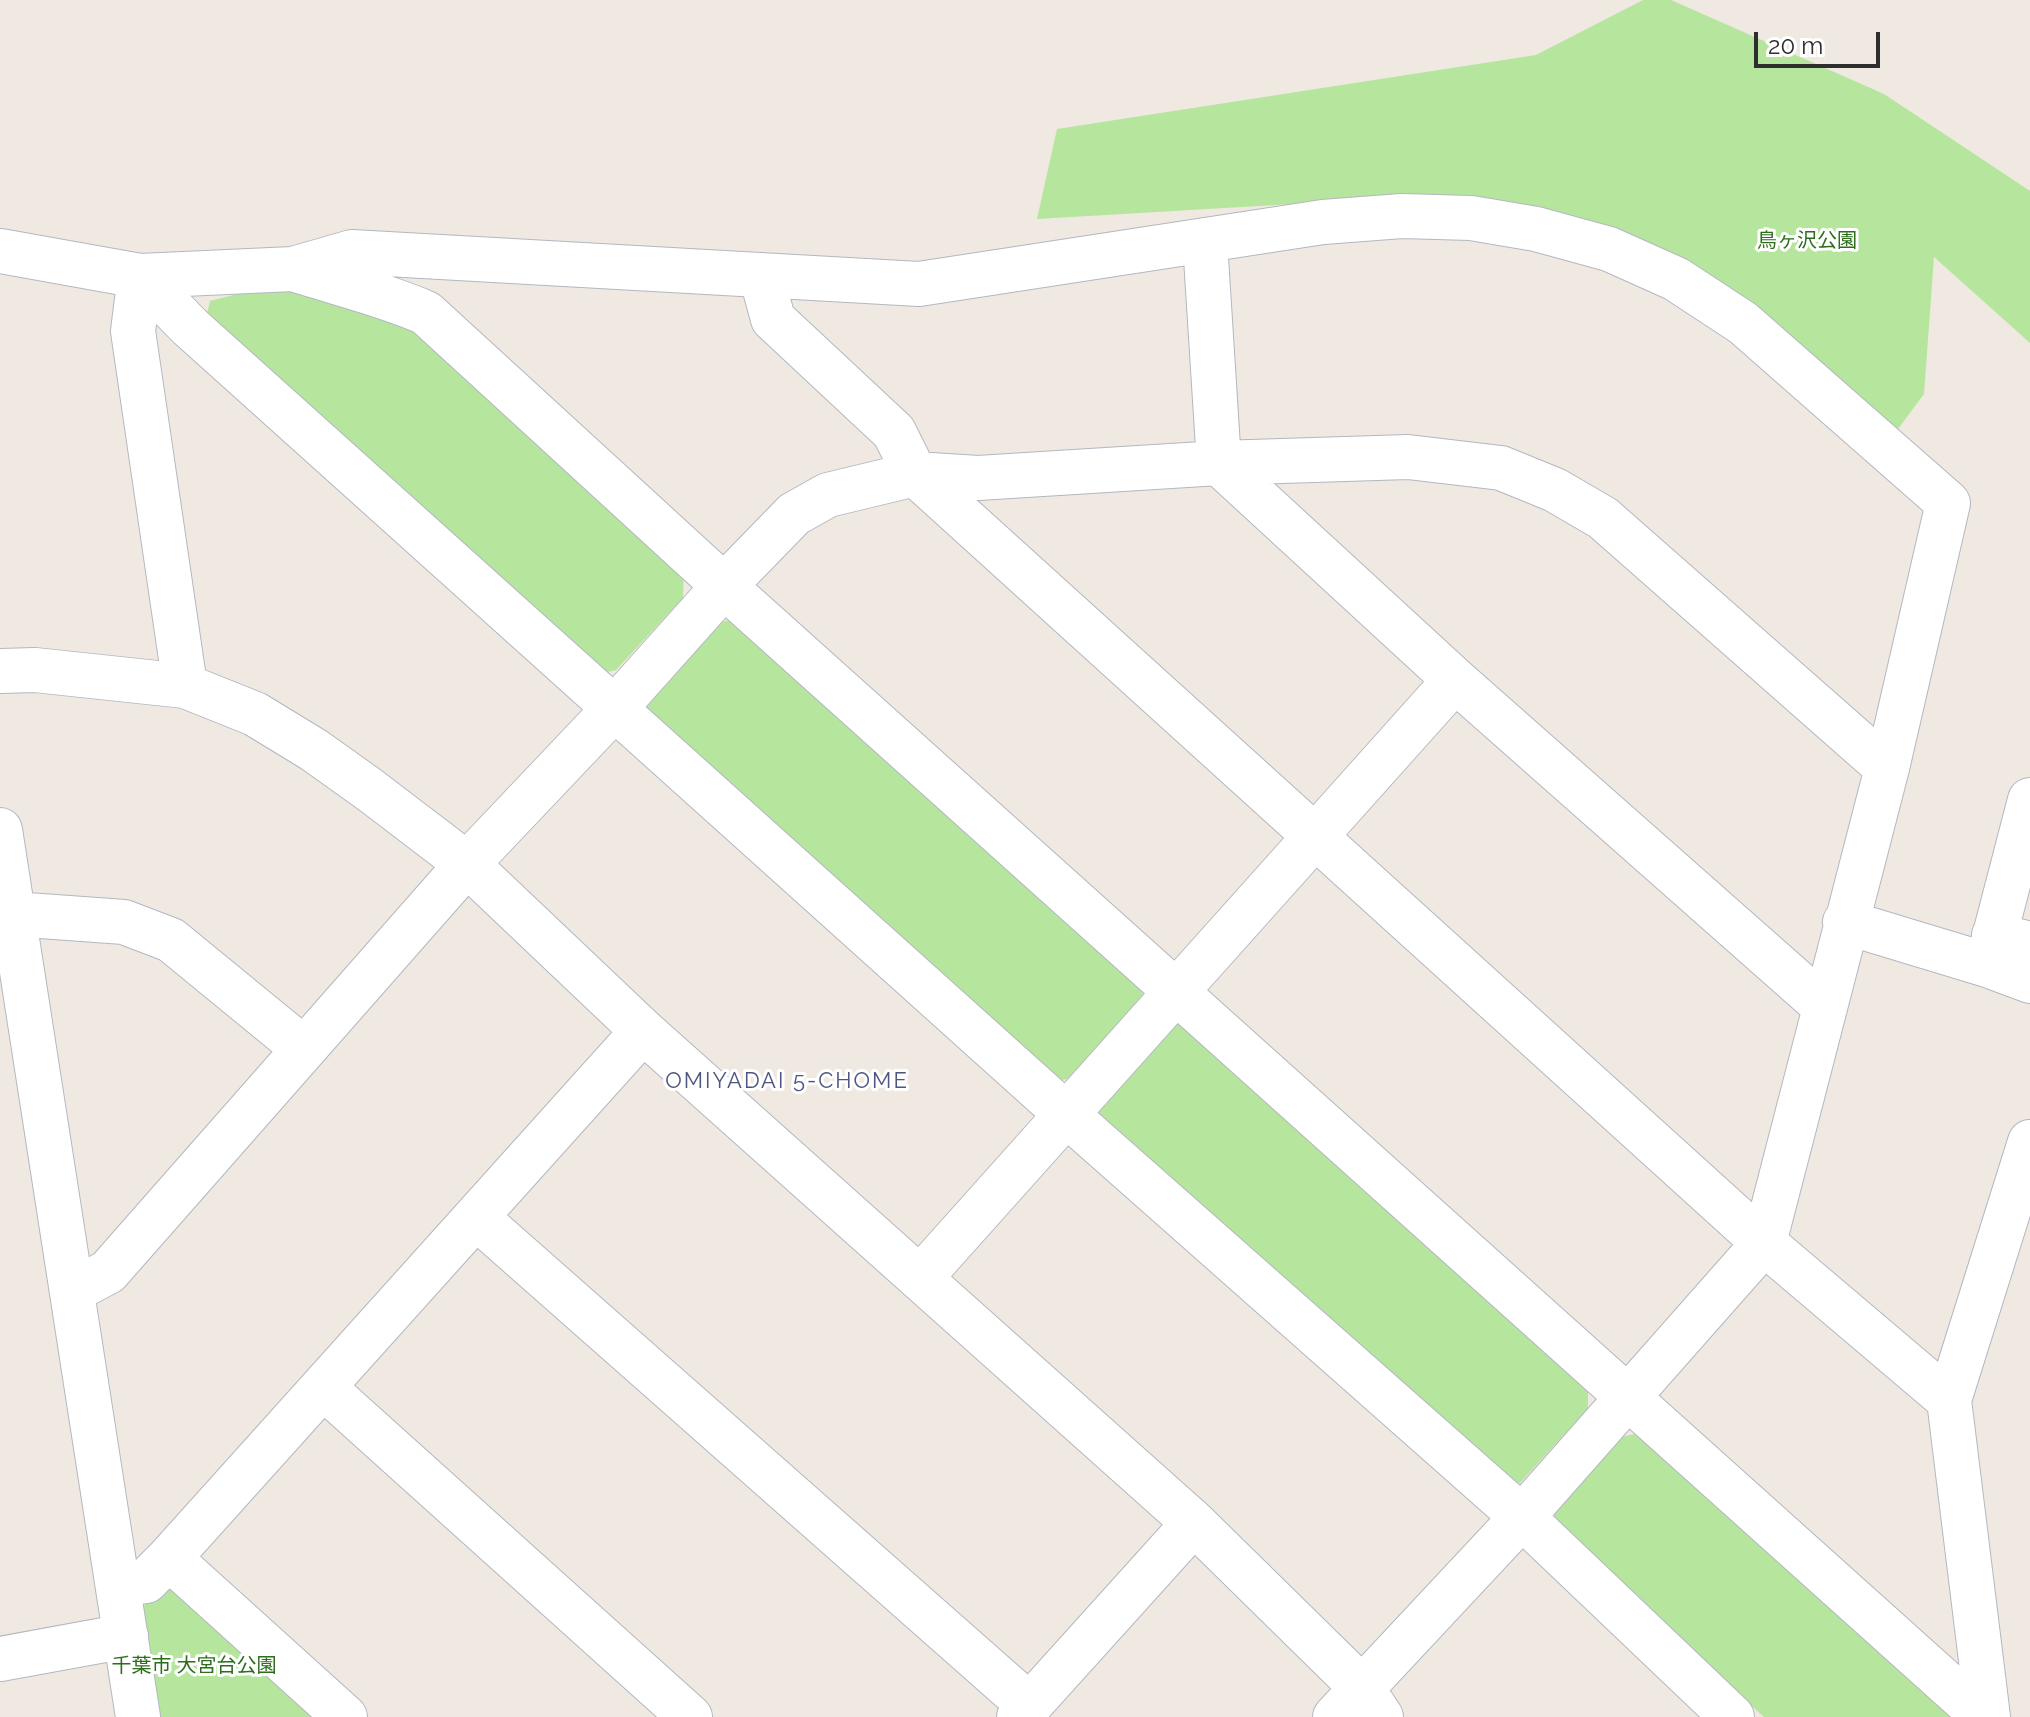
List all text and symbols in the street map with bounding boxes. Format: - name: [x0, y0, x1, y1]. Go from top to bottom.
- scale bar: [1758, 16, 1884, 66]
- text: 20 m: [1768, 31, 1823, 60]
- park label: 鳥ヶ沢公園: [1757, 229, 1857, 253]
- district label: OMIYADAI 5-CHOME: [665, 1068, 909, 1094]
- park label: 千葉市 大宮台公園: [111, 1654, 277, 1678]

